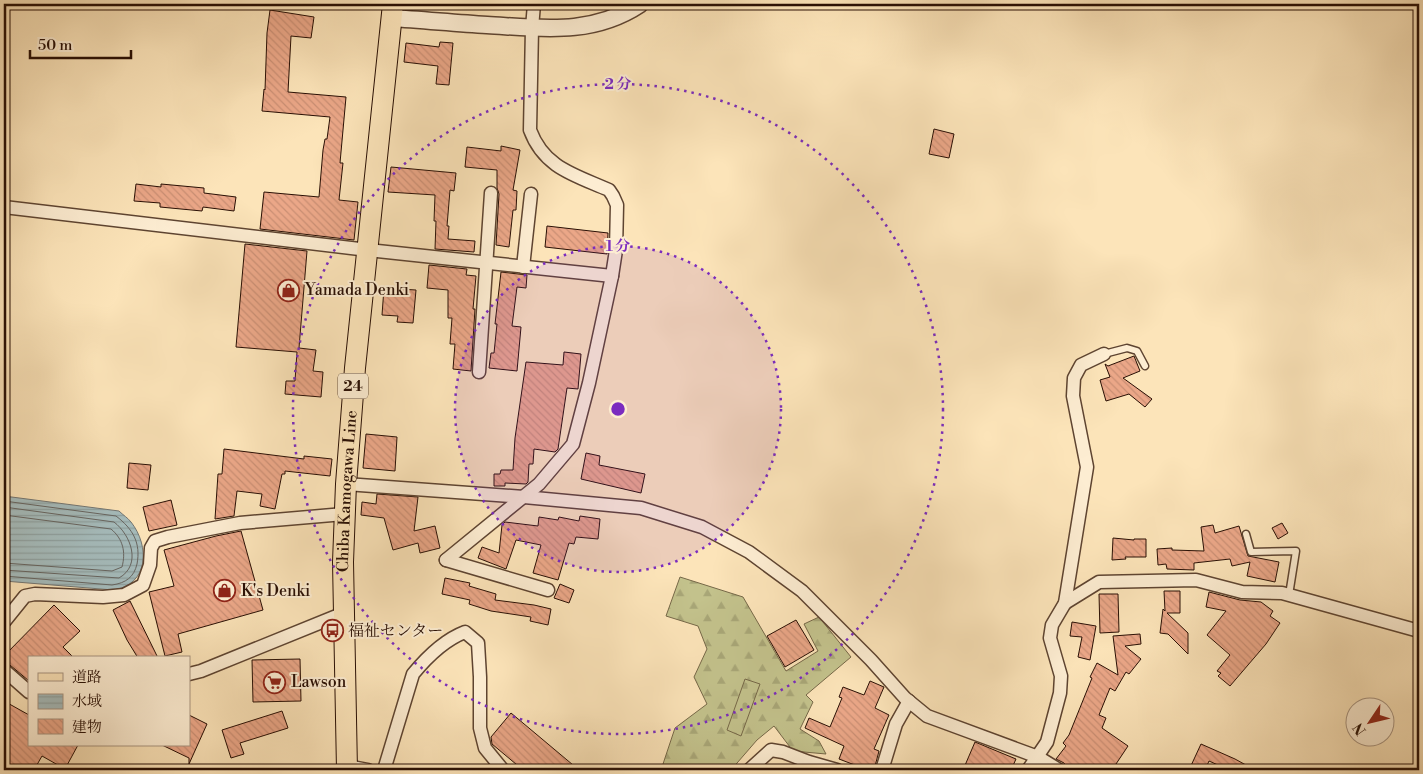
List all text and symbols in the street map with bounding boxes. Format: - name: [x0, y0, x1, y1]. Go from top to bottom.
- scale bar: [30, 28, 131, 60]
- text: 50 m: [38, 36, 72, 55]
- text: 2 分: [605, 75, 631, 94]
- text: 1 分: [606, 237, 630, 256]
- shop icon: Yamada Denki: [277, 278, 301, 302]
- place label: Yamada Denki: [304, 280, 409, 300]
- road number: 24: [338, 374, 368, 398]
- centre of rings: [609, 400, 627, 418]
- street label: Chiba Kamogawa Line: [333, 409, 362, 572]
- shop icon: K's Denki: [213, 579, 237, 603]
- place label: K's Denki: [241, 581, 310, 601]
- bus stop icon: 福祉センター: [320, 619, 344, 643]
- place label: 福祉センター: [348, 621, 443, 641]
- legend: [28, 656, 190, 746]
- text: 道路: [72, 668, 102, 687]
- supermarket icon: Lawson: [263, 670, 287, 694]
- place label: Lawson: [291, 672, 347, 692]
- text: 水域: [72, 692, 102, 711]
- north arrow: [1346, 696, 1396, 746]
- text: 建物: [72, 718, 102, 737]
- text: N: [1350, 719, 1371, 739]

